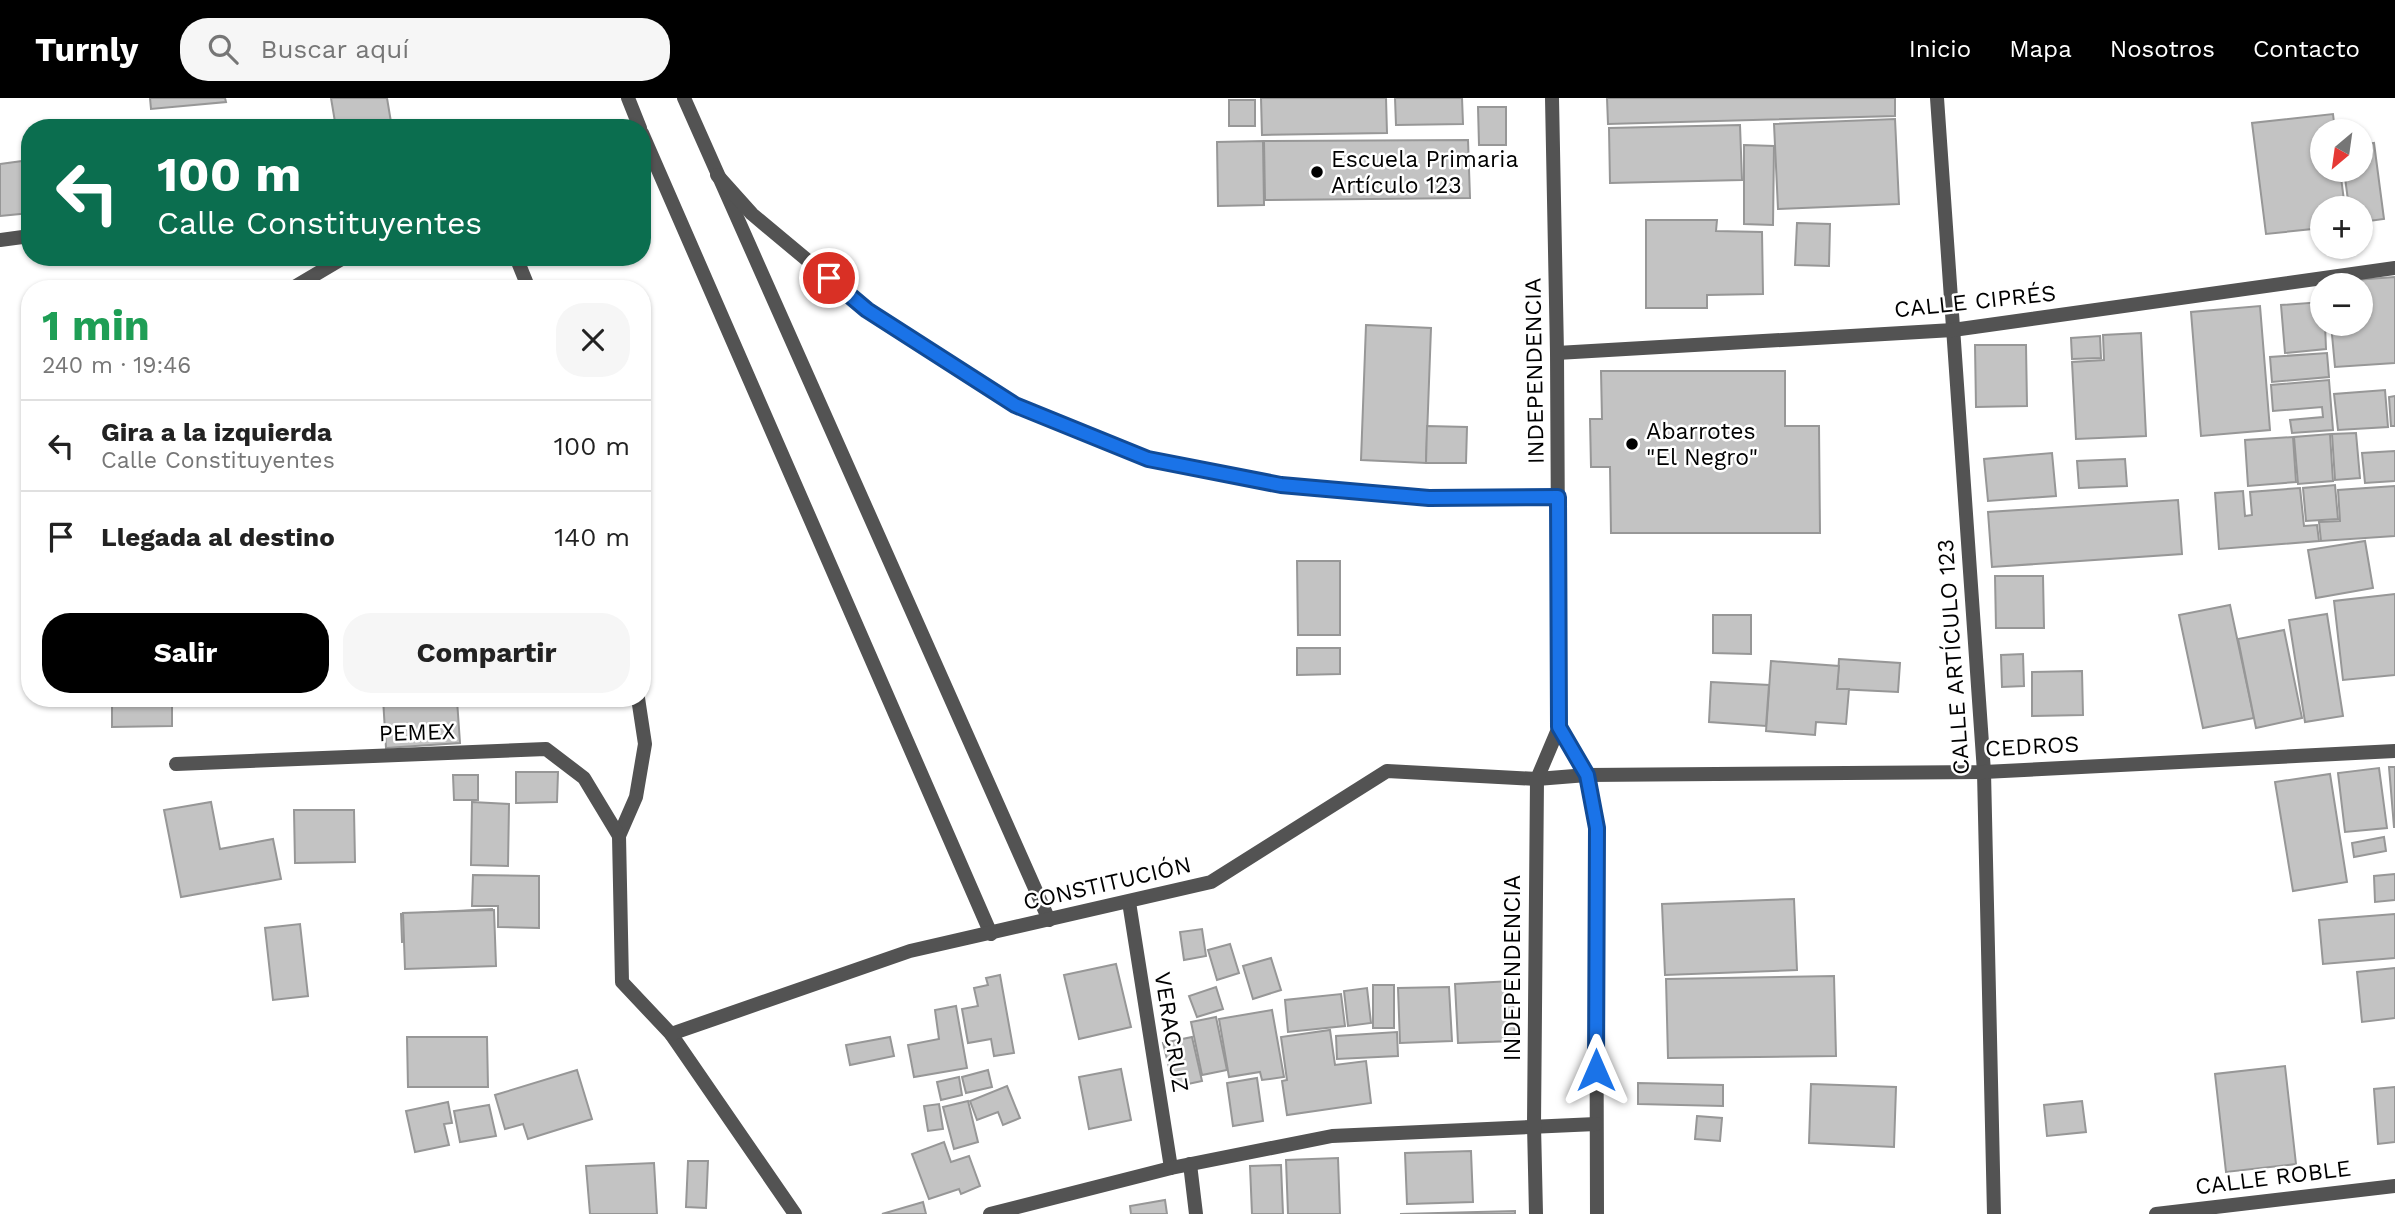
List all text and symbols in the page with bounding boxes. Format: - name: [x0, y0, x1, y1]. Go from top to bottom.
- search box: [180, 18, 670, 81]
- text: Turnly: [35, 30, 138, 69]
- icon: search: [204, 30, 242, 68]
- text: Buscar aquí: [260, 34, 409, 64]
- text: Inicio: [1909, 35, 1971, 63]
- text: Mapa: [2009, 35, 2072, 63]
- text: Nosotros: [2110, 35, 2215, 63]
- text: Contacto: [2253, 35, 2360, 63]
- north arrow: [2310, 119, 2373, 182]
- map controls: [2310, 119, 2373, 336]
- text: 100 m: [157, 145, 301, 203]
- place label: Escuela Primaria Artículo 123: [1331, 146, 1519, 199]
- icon: left: [42, 147, 133, 238]
- marker: Escuela Primaria Artículo 123: [1309, 164, 1325, 180]
- button: +: [2310, 196, 2373, 259]
- text: Calle Constituyentes: [157, 204, 482, 242]
- pin: [799, 248, 859, 308]
- icon: arrive: [810, 259, 848, 297]
- button: −: [2310, 273, 2373, 336]
- street label: INDEPENDENCIA: [1519, 278, 1550, 464]
- street label: CALLE CIPRÉS: [1893, 280, 2057, 323]
- text: 1 min: [42, 301, 150, 350]
- button: close: [556, 303, 630, 377]
- text: 240 m · 19:46: [42, 352, 191, 379]
- text: Gira a la izquierda: [101, 417, 332, 447]
- place label: Abarrotes "El Negro": [1646, 418, 1758, 471]
- icon: left: [42, 427, 80, 465]
- text: 100 m: [554, 431, 630, 461]
- marker: Abarrotes "El Negro": [1624, 436, 1640, 452]
- text: Calle Constituyentes: [101, 447, 335, 474]
- icon: arrive: [42, 518, 80, 556]
- text: Llegada al destino: [101, 522, 335, 552]
- text: 140 m: [554, 522, 630, 552]
- street label: CALLE ARTÍCULO 123: [1932, 538, 1975, 776]
- button: Salir: [42, 613, 329, 693]
- button: Compartir: [343, 613, 630, 693]
- street label: PEMEX: [378, 718, 456, 747]
- street label: CEDROS: [1984, 731, 2080, 762]
- street label: CONSTITUCIÓN: [1020, 850, 1194, 916]
- street label: INDEPENDENCIA: [1499, 875, 1526, 1061]
- street label: VERACRUZ: [1149, 970, 1194, 1094]
- position arrow: [1559, 1033, 1633, 1107]
- street label: CALLE ROBLE: [2194, 1155, 2353, 1200]

